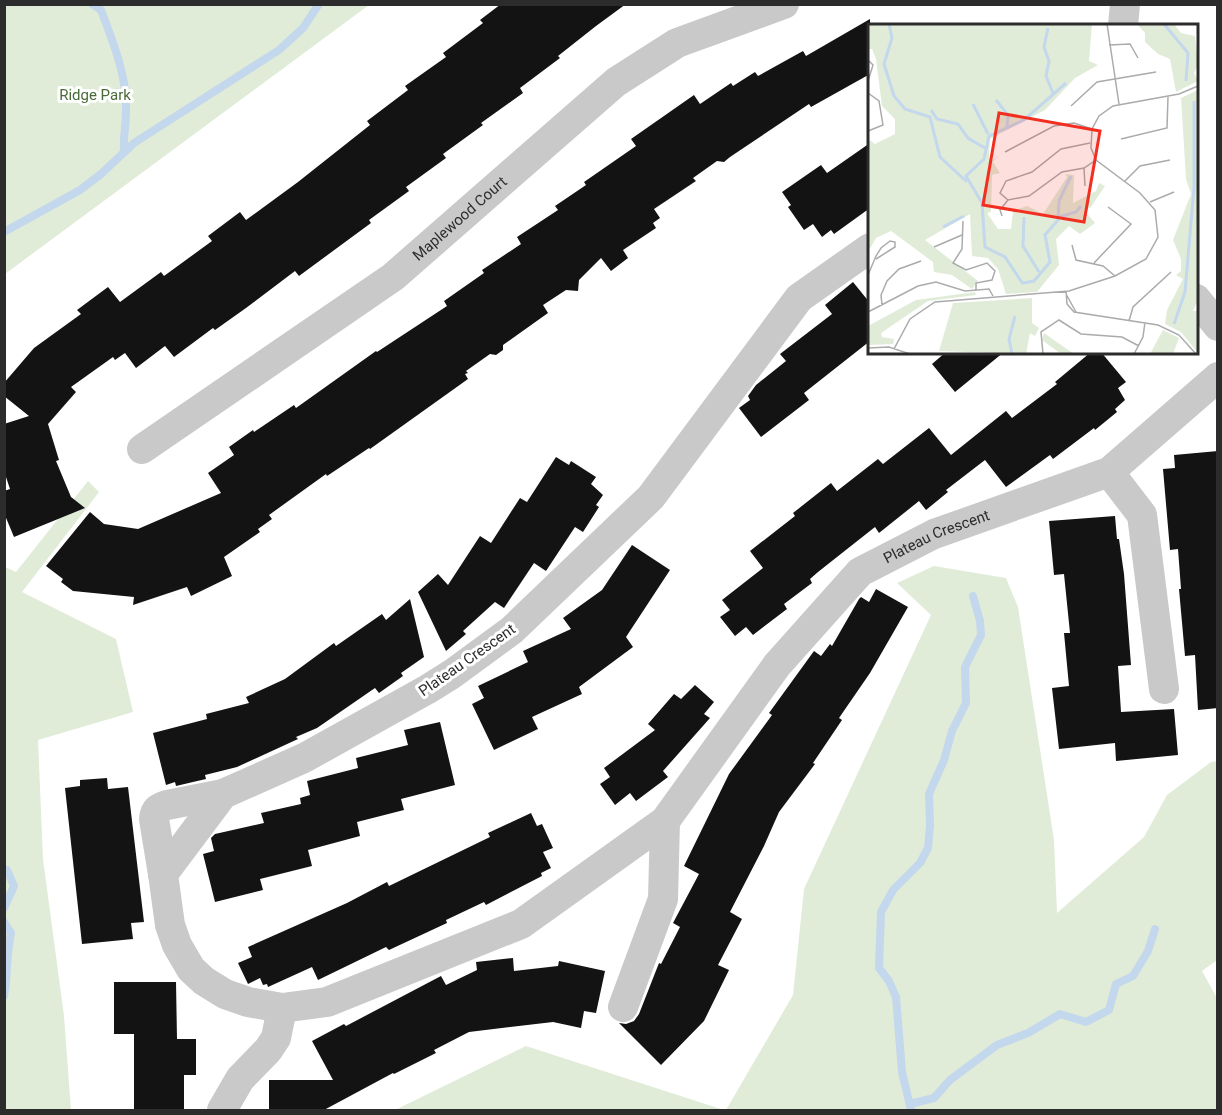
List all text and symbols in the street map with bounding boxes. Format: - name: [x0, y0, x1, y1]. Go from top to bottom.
- inset map: [868, 24, 1198, 354]
- park label: Ridge Park: [59, 86, 131, 104]
- street label: Maplewood Court: [409, 173, 511, 265]
- street label: Plateau Crescent: [880, 506, 992, 567]
- street label: Plateau Crescent: [415, 620, 519, 700]

